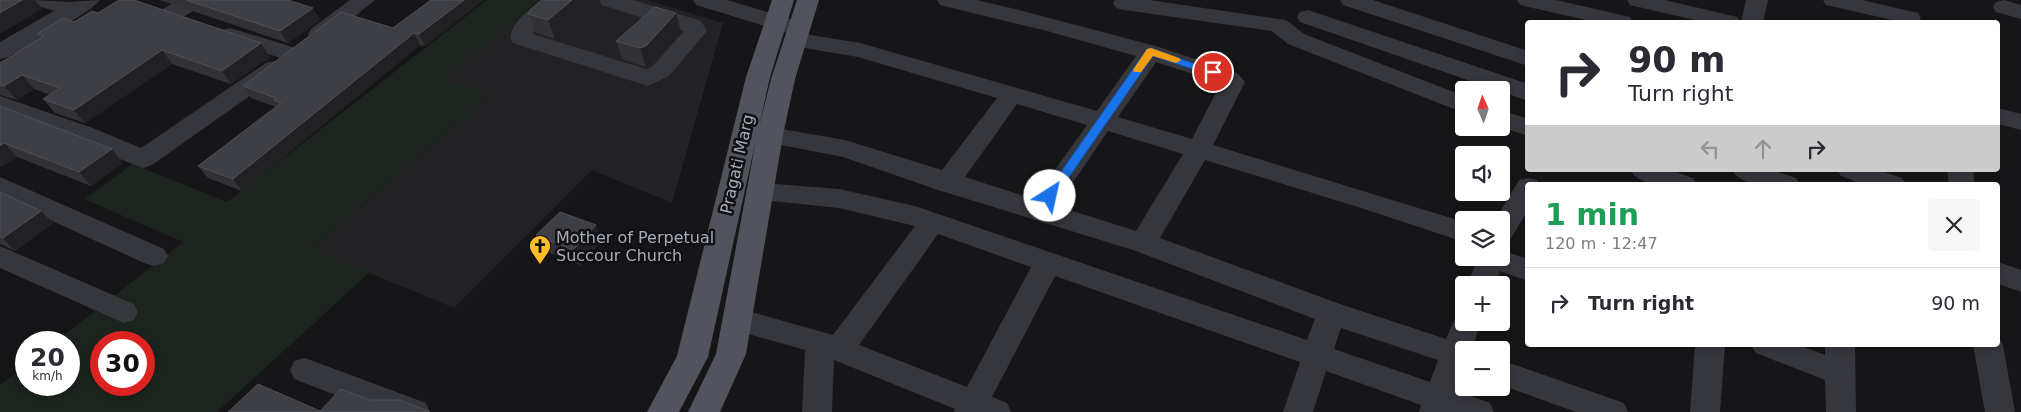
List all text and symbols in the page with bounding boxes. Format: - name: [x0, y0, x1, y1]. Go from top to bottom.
- icon: right: [1545, 40, 1610, 105]
- text: 90 m: [1628, 40, 1725, 80]
- pin: [1192, 51, 1234, 93]
- icon: arrive: [1199, 58, 1227, 86]
- north arrow: [1455, 81, 1510, 136]
- map controls: [1455, 81, 1510, 396]
- text: Turn right: [1628, 81, 1733, 106]
- street label: Pragati Marg: [716, 112, 758, 216]
- icon: left: [1696, 135, 1724, 163]
- icon: ahead: [1749, 135, 1777, 163]
- icon: right: [1802, 135, 1830, 163]
- button: sound: [1455, 146, 1510, 201]
- position arrow: [1023, 169, 1075, 221]
- text: 1 min: [1545, 197, 1639, 232]
- button: close: [1928, 199, 1980, 251]
- button: layers: [1455, 211, 1510, 266]
- place label: Mother of Perpetual Succour Church: [556, 228, 714, 265]
- church icon: Mother of Perpetual Succour Church: [528, 234, 552, 265]
- text: 120 m · 12:47: [1545, 234, 1658, 253]
- button: +: [1455, 276, 1510, 331]
- icon: right: [1545, 289, 1573, 317]
- text: Turn right: [1588, 292, 1694, 314]
- text: 90 m: [1931, 292, 1980, 314]
- speed limit sign: 30: [90, 331, 155, 396]
- button: −: [1455, 341, 1510, 396]
- text: 20: [30, 343, 65, 372]
- text: km/h: [32, 369, 63, 383]

